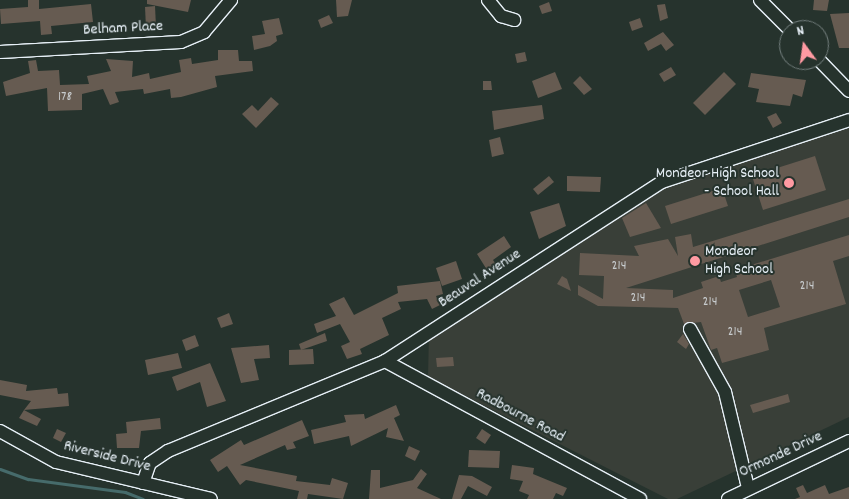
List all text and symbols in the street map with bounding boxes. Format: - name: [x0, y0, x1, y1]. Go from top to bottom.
- street label: Belham Place: [83, 17, 163, 41]
- north arrow: [779, 20, 829, 70]
- text: N: [795, 21, 806, 42]
- house number: 178: [58, 89, 72, 105]
- place label: Mondeor High School - School Hall: [656, 164, 779, 202]
- marker: Mondeor High School - School Hall: [783, 177, 795, 189]
- place label: Mondeor High School: [705, 242, 773, 280]
- street label: Beauval Avenue: [435, 245, 525, 313]
- marker: Mondeor High School: [689, 255, 701, 267]
- house number: 214: [612, 258, 626, 274]
- house number: 214: [800, 278, 814, 294]
- house number: 214: [631, 290, 645, 306]
- house number: 214: [703, 294, 717, 310]
- house number: 214: [728, 324, 742, 340]
- street label: Radbourne Road: [472, 385, 568, 447]
- street label: Ormonde Drive: [736, 427, 826, 483]
- street label: Riverside Drive: [61, 437, 153, 477]

